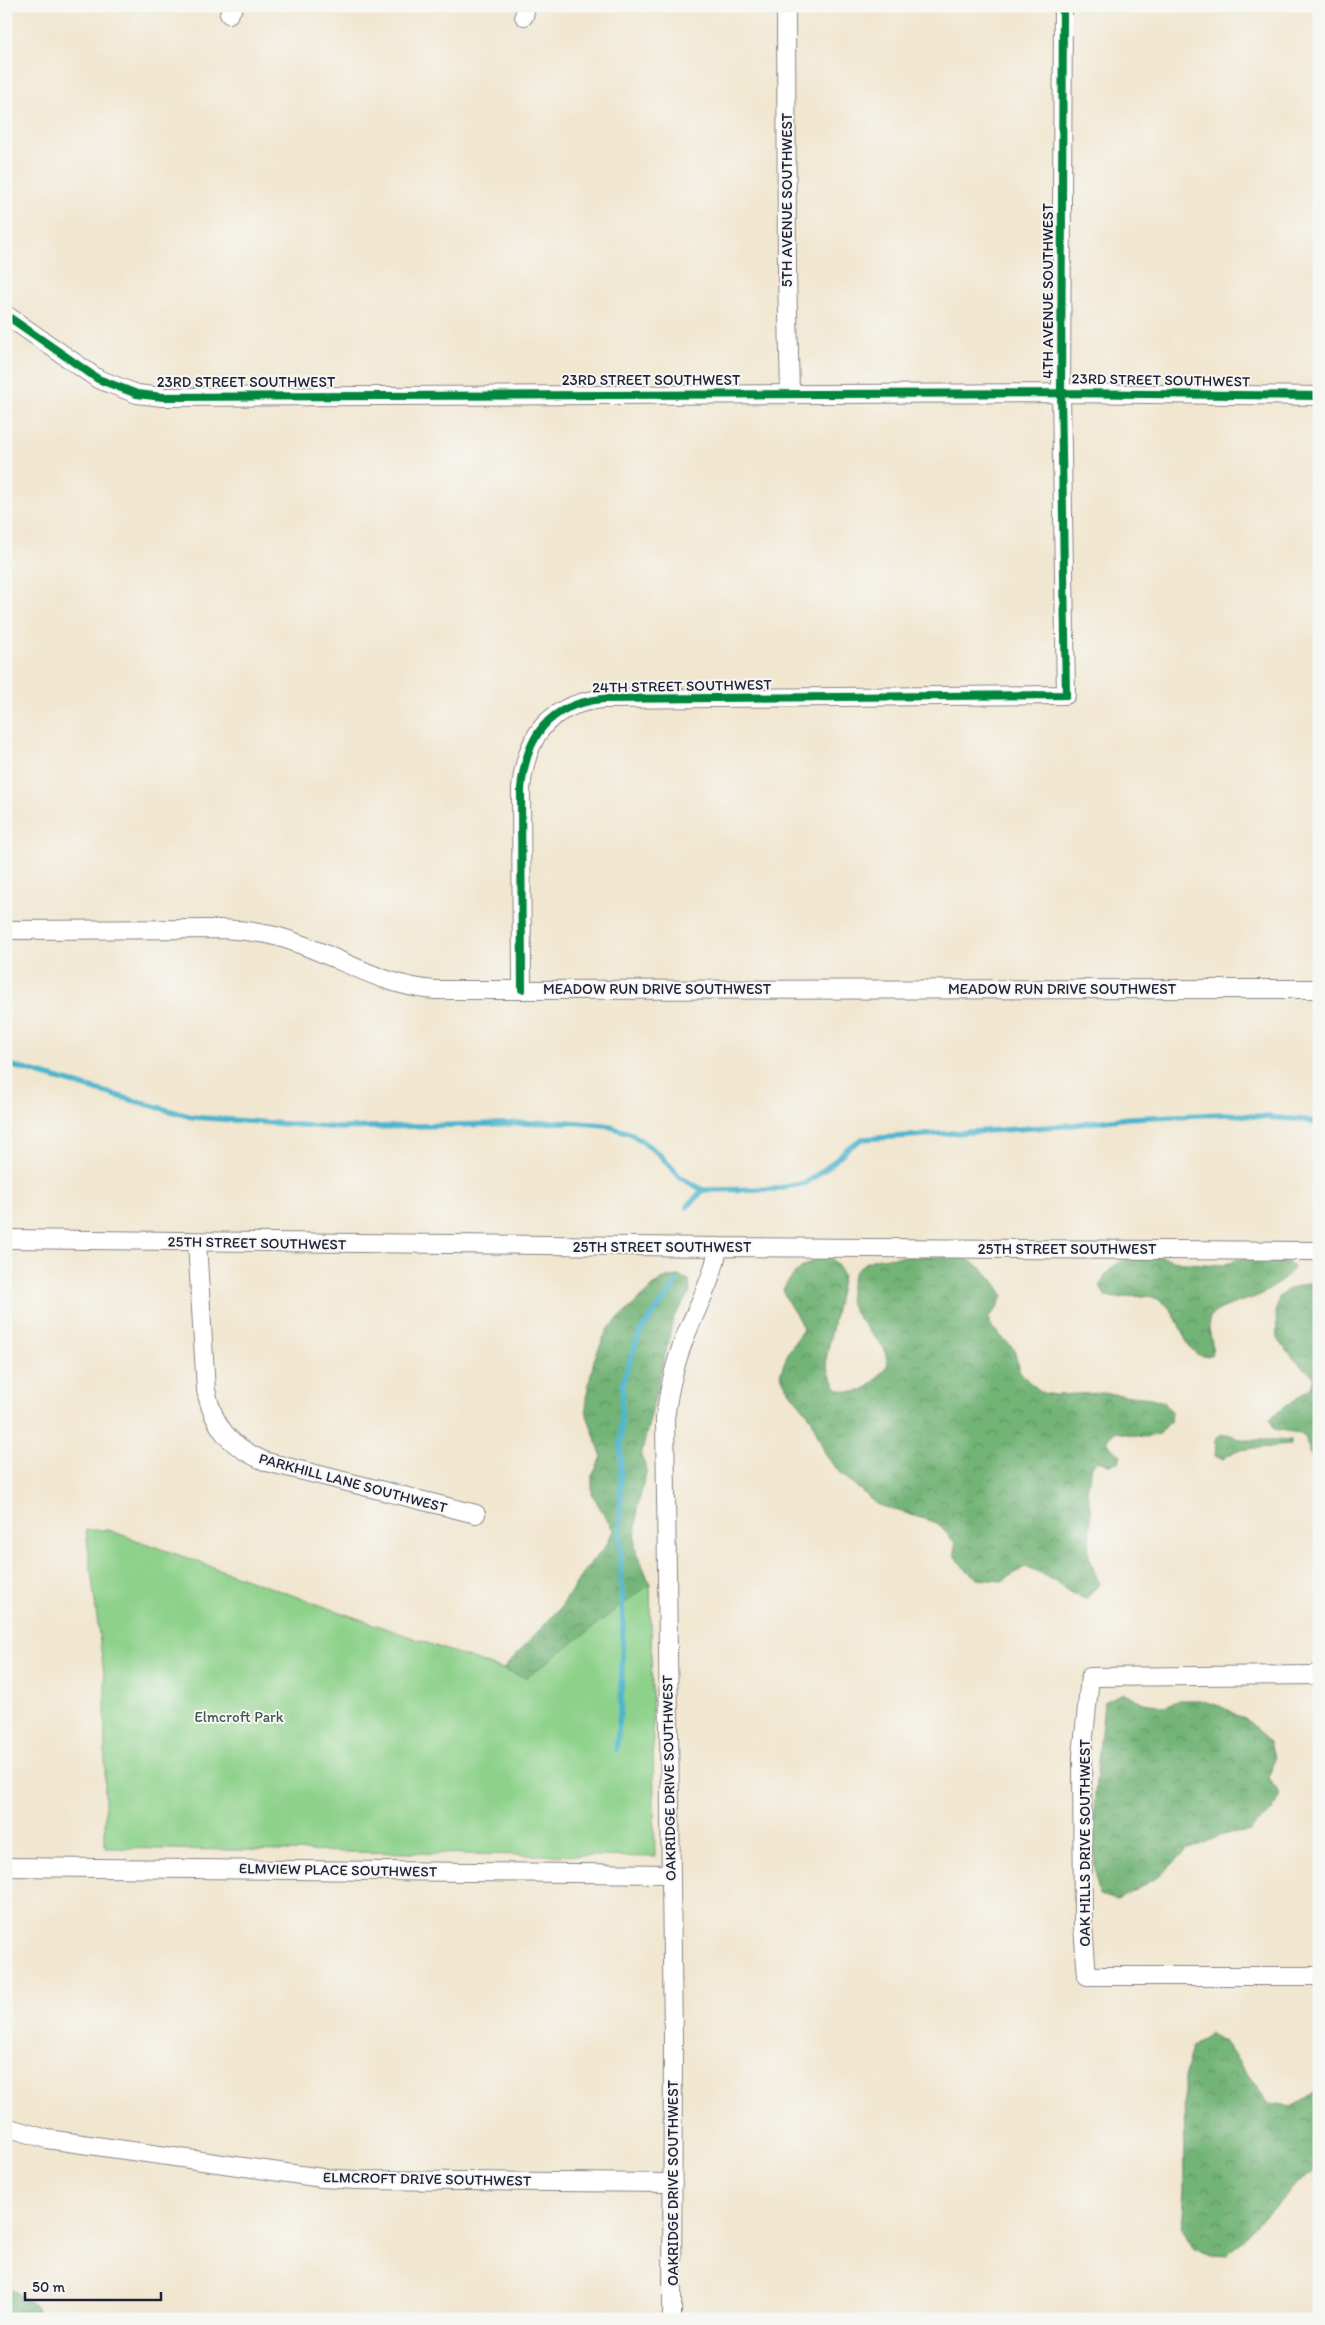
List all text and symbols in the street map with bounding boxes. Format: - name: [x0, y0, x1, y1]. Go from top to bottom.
- street label: 5TH AVENUE SOUTHWEST: [778, 112, 796, 287]
- street label: 4TH AVENUE SOUTHWEST: [1039, 203, 1057, 379]
- street label: 23RD STREET SOUTHWEST: [1072, 369, 1251, 391]
- street label: 23RD STREET SOUTHWEST: [562, 371, 741, 389]
- street label: 23RD STREET SOUTHWEST: [157, 373, 336, 391]
- street label: 24TH STREET SOUTHWEST: [592, 675, 773, 697]
- street label: MEADOW RUN DRIVE SOUTHWEST: [543, 980, 772, 998]
- street label: MEADOW RUN DRIVE SOUTHWEST: [948, 980, 1177, 998]
- street label: 25TH STREET SOUTHWEST: [168, 1232, 347, 1254]
- street label: 25TH STREET SOUTHWEST: [573, 1238, 752, 1256]
- street label: 25TH STREET SOUTHWEST: [978, 1240, 1157, 1258]
- street label: PARKHILL LANE SOUTHWEST: [257, 1449, 450, 1517]
- street label: OAKRIDGE DRIVE SOUTHWEST: [658, 1674, 680, 1881]
- park label: Elmcroft Park: [194, 1708, 284, 1726]
- street label: OAK HILLS DRIVE SOUTHWEST: [1076, 1739, 1094, 1947]
- street label: ELMVIEW PLACE SOUTHWEST: [239, 1859, 438, 1881]
- street label: OAKRIDGE DRIVE SOUTHWEST: [664, 2079, 682, 2286]
- street label: ELMCROFT DRIVE SOUTHWEST: [323, 2168, 532, 2190]
- scale bar: [25, 2270, 161, 2302]
- text: 50 m: [32, 2278, 65, 2296]

